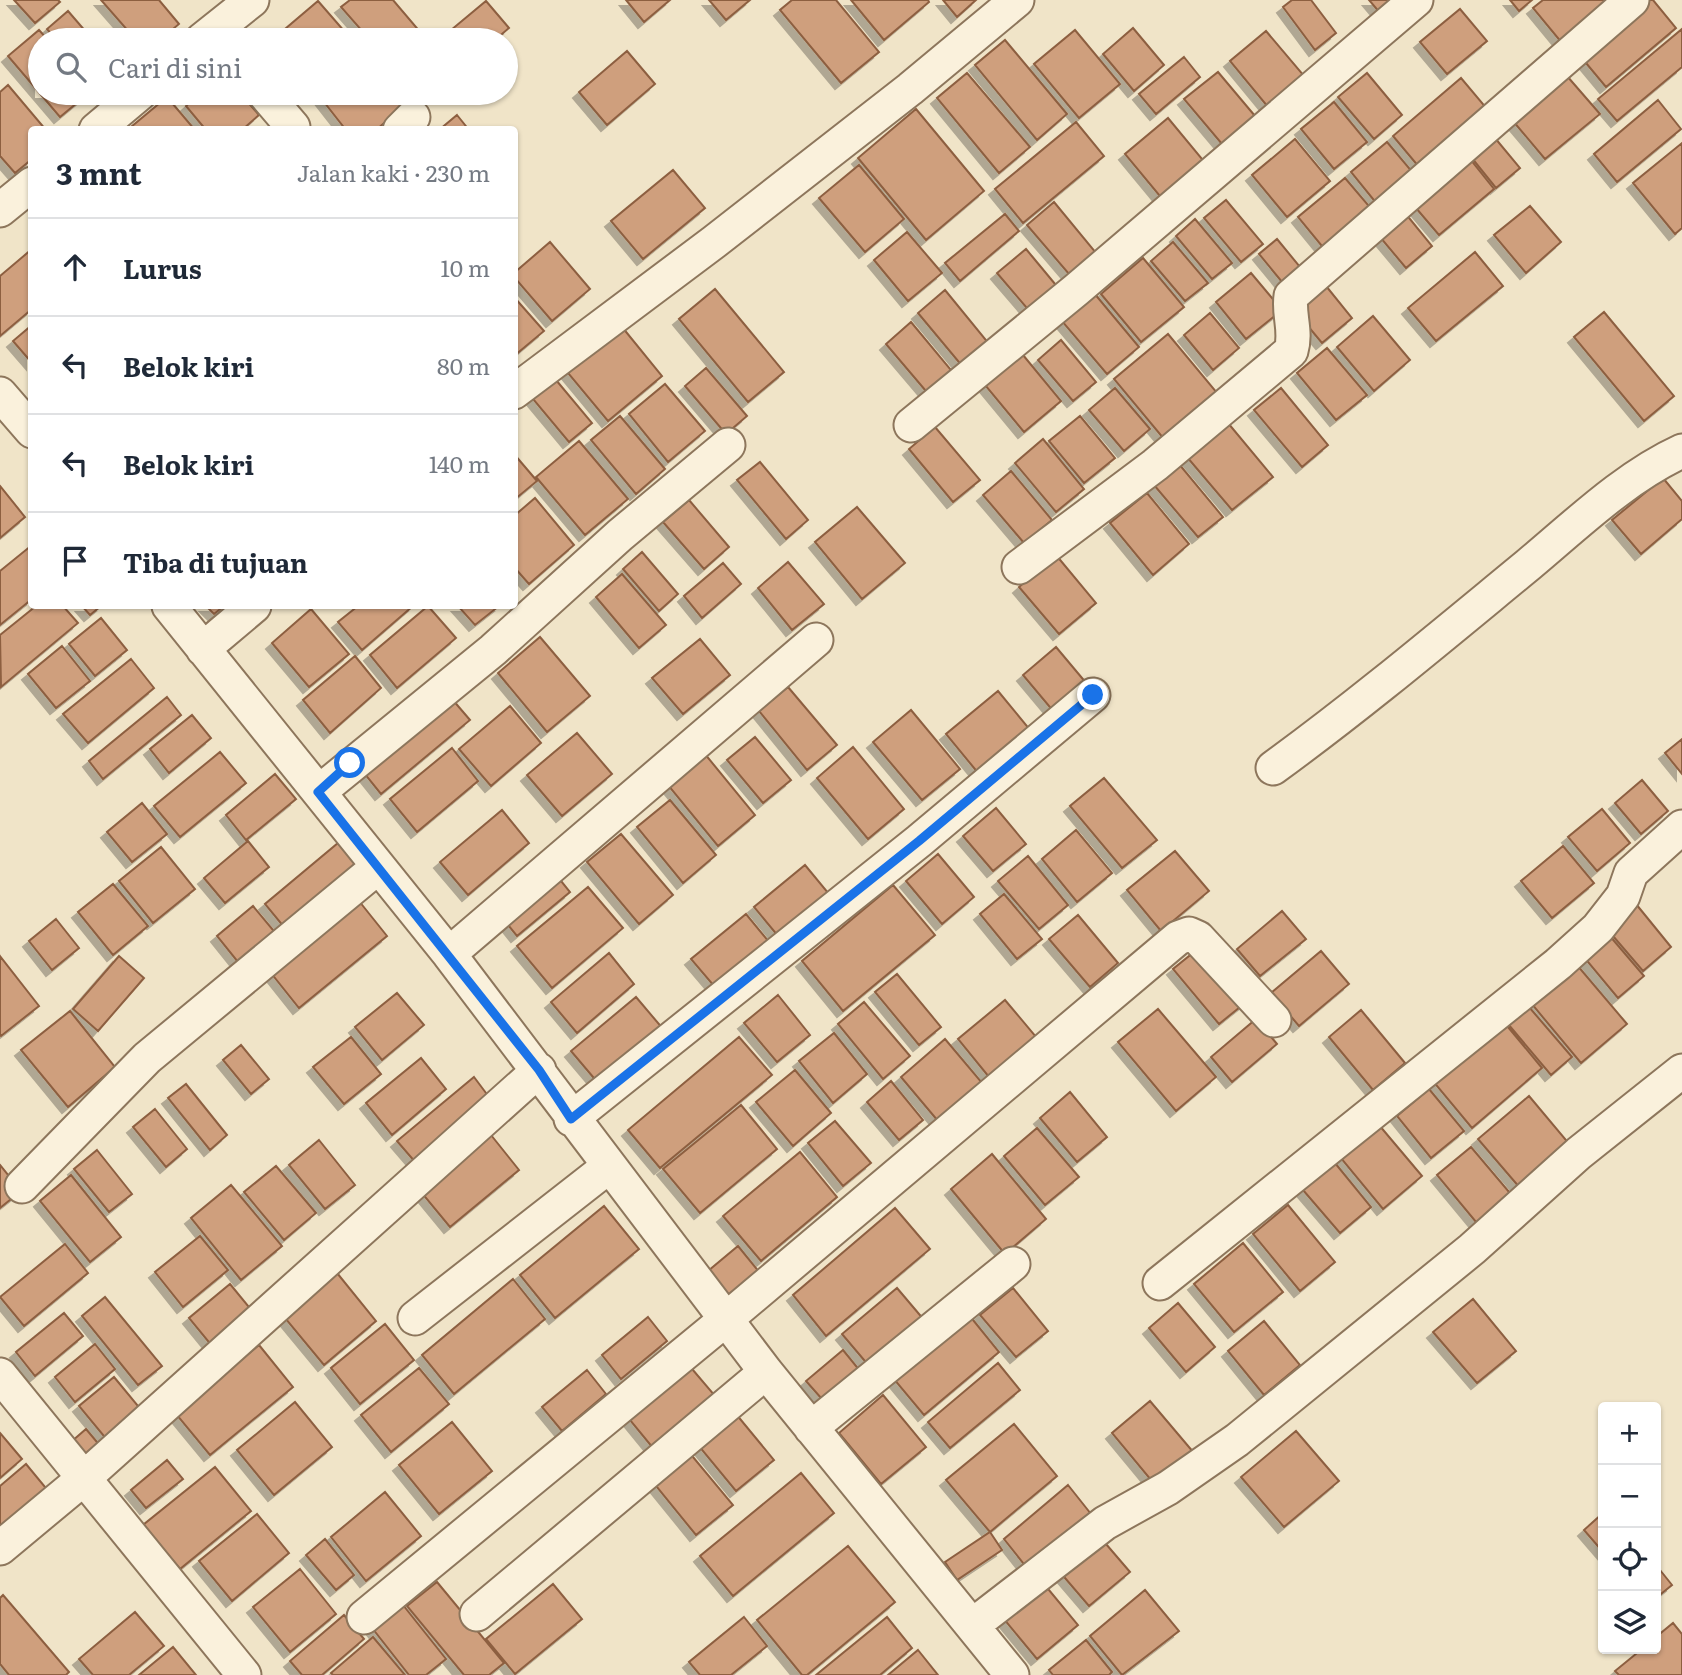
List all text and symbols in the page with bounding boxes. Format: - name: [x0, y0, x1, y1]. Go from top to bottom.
- search box: [28, 28, 518, 105]
- text: Cari di sini: [108, 47, 242, 86]
- icon: search: [52, 48, 90, 86]
- text: 3 mnt: [56, 150, 142, 194]
- text: Jalan kaki · 230 m: [297, 155, 490, 189]
- icon: ahead: [56, 248, 94, 286]
- text: Lurus: [123, 248, 202, 287]
- text: 10 m: [440, 250, 490, 284]
- icon: left: [56, 346, 94, 384]
- text: Belok kiri: [123, 346, 254, 385]
- text: 80 m: [437, 348, 490, 382]
- icon: left: [56, 444, 94, 482]
- text: Belok kiri: [123, 444, 254, 483]
- text: 140 m: [429, 446, 490, 480]
- icon: arrive: [56, 542, 94, 580]
- text: Tiba di tujuan: [123, 542, 308, 581]
- route end: [1077, 679, 1108, 710]
- route start: [334, 747, 365, 778]
- map controls: [1598, 1402, 1661, 1654]
- button: +: [1598, 1402, 1661, 1465]
- button: −: [1598, 1465, 1661, 1528]
- button: locate: [1598, 1528, 1661, 1591]
- button: layers: [1598, 1591, 1661, 1654]

